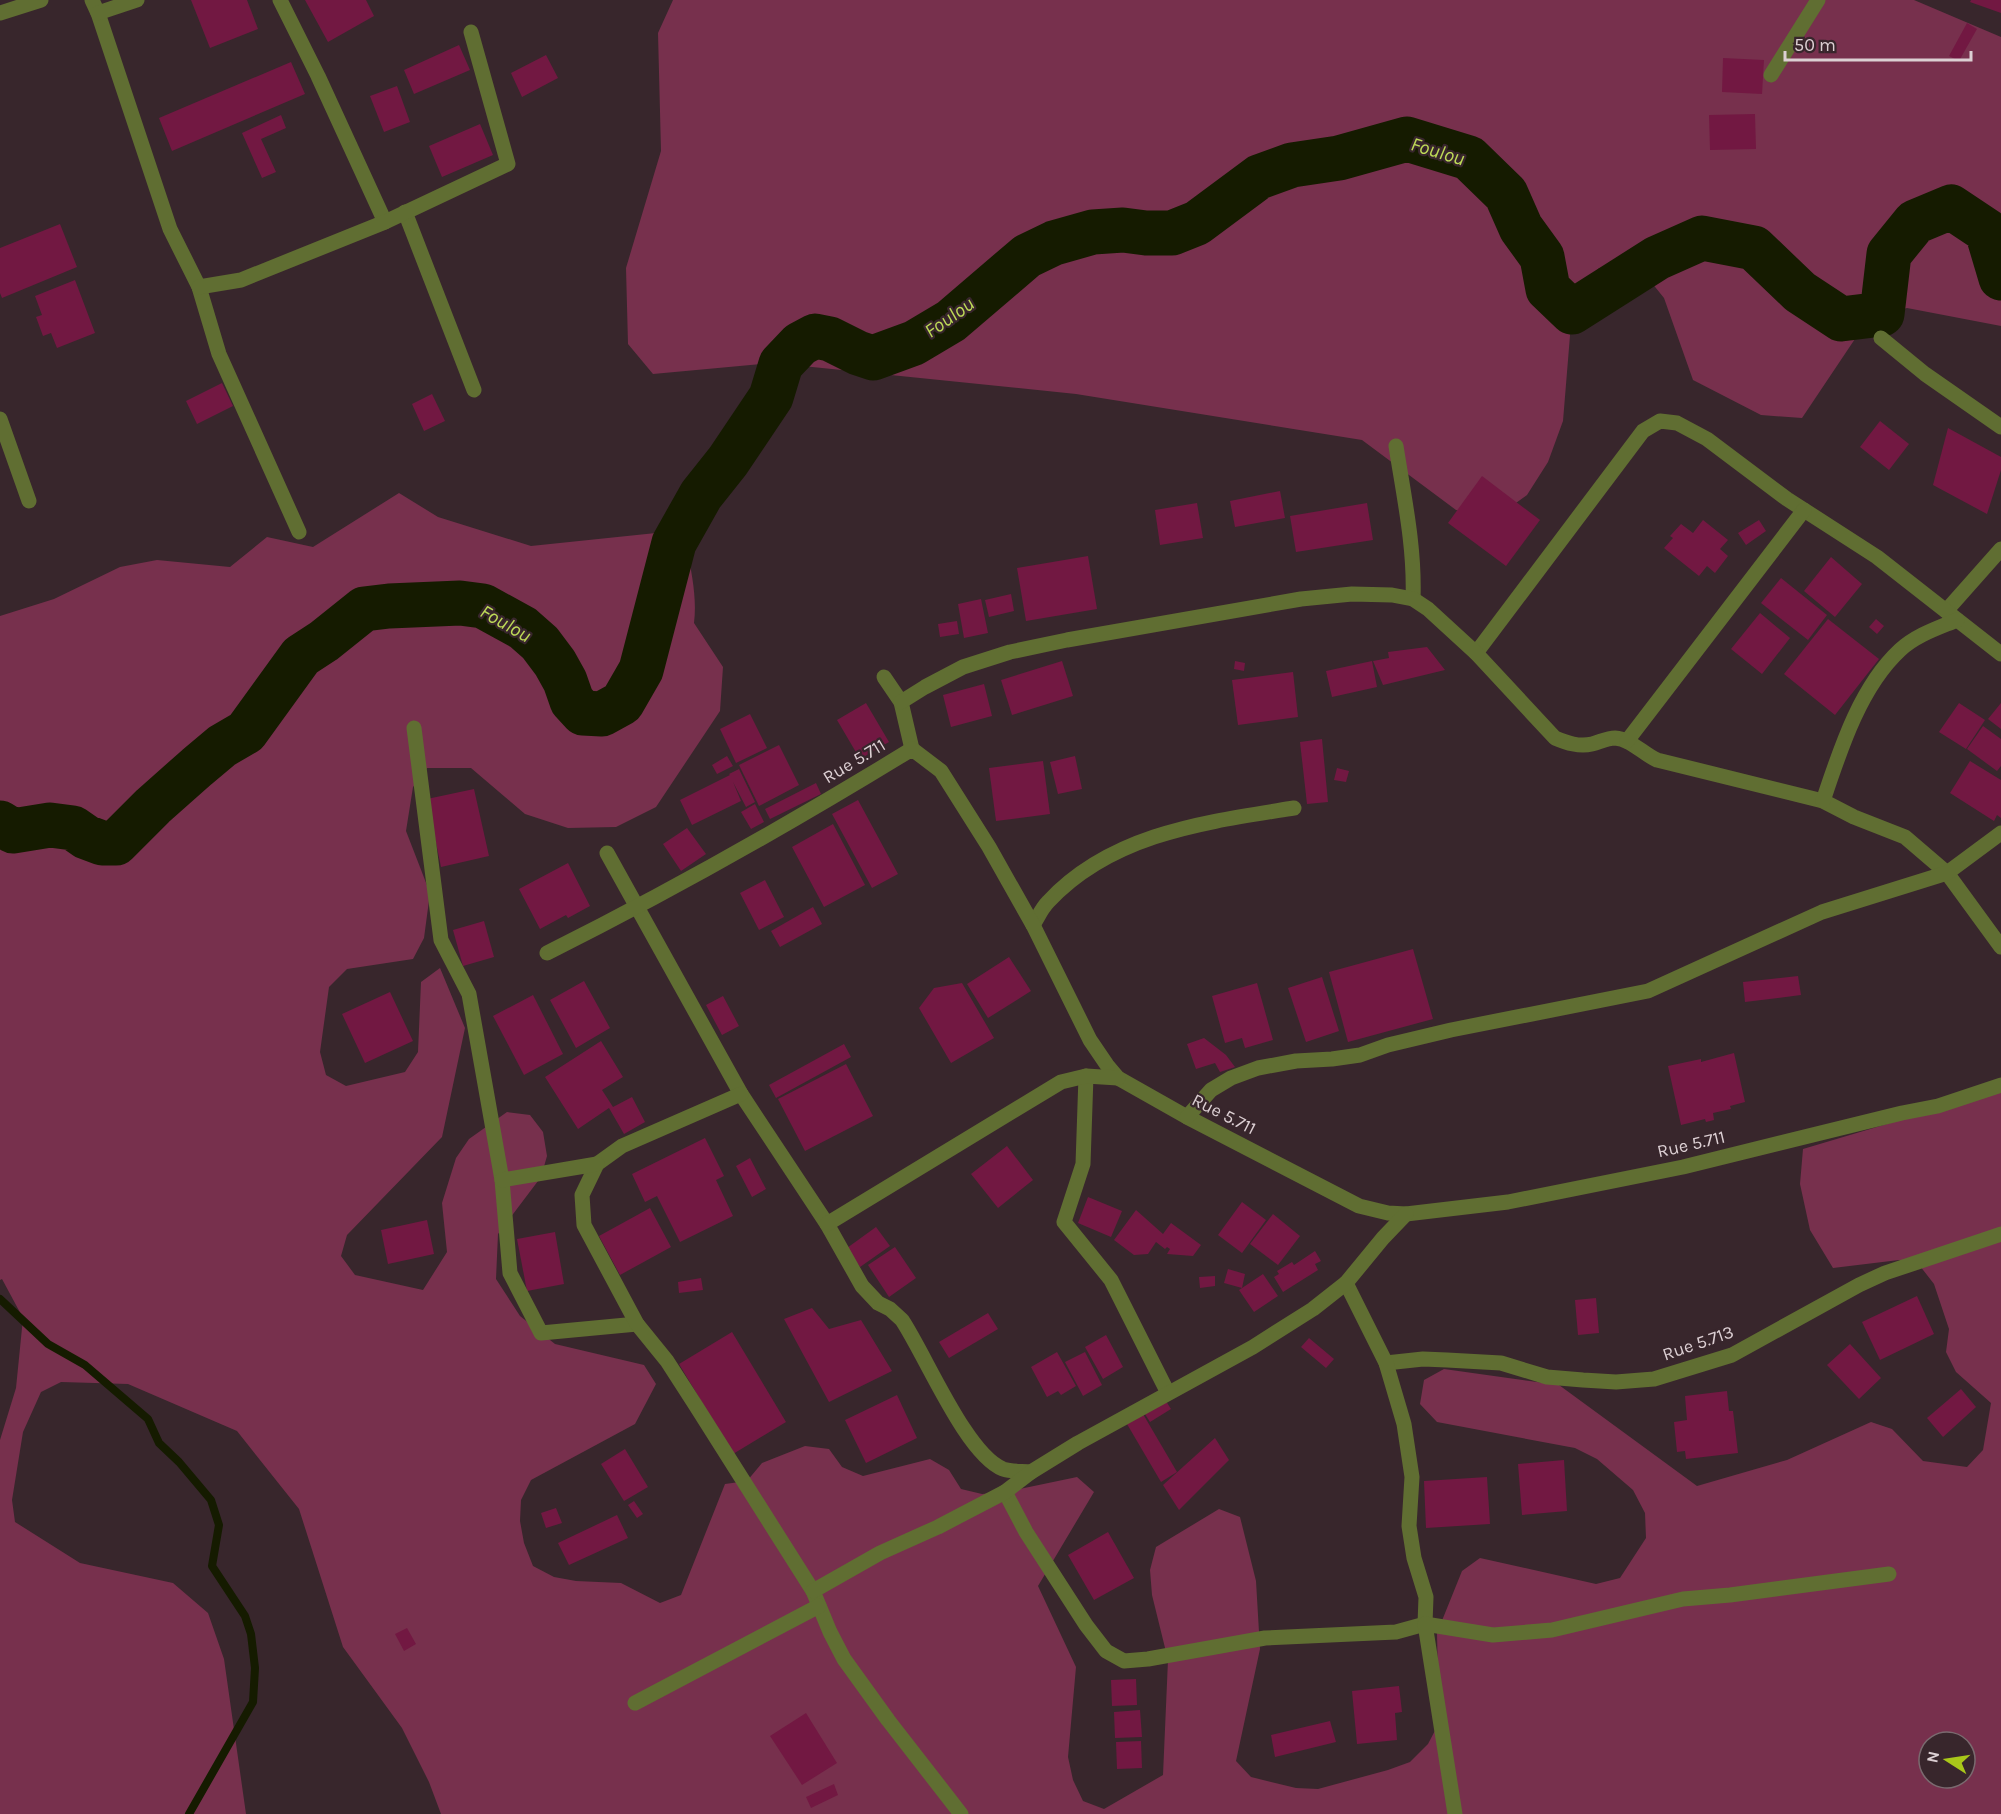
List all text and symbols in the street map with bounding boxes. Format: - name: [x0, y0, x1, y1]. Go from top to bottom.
- scale bar: [1785, 24, 1971, 62]
- text: 50 m: [1794, 34, 1836, 56]
- water label: Foulou: [1408, 132, 1468, 171]
- water label: Foulou: [920, 292, 979, 343]
- water label: Foulou: [476, 600, 535, 647]
- street label: Rue 5.711: [819, 734, 889, 788]
- street label: Rue 5.711: [1188, 1088, 1260, 1140]
- street label: Rue 5.711: [1655, 1126, 1727, 1162]
- street label: Rue 5.713: [1660, 1321, 1736, 1365]
- north arrow: [1917, 1730, 1977, 1790]
- text: N: [1922, 1749, 1943, 1765]

